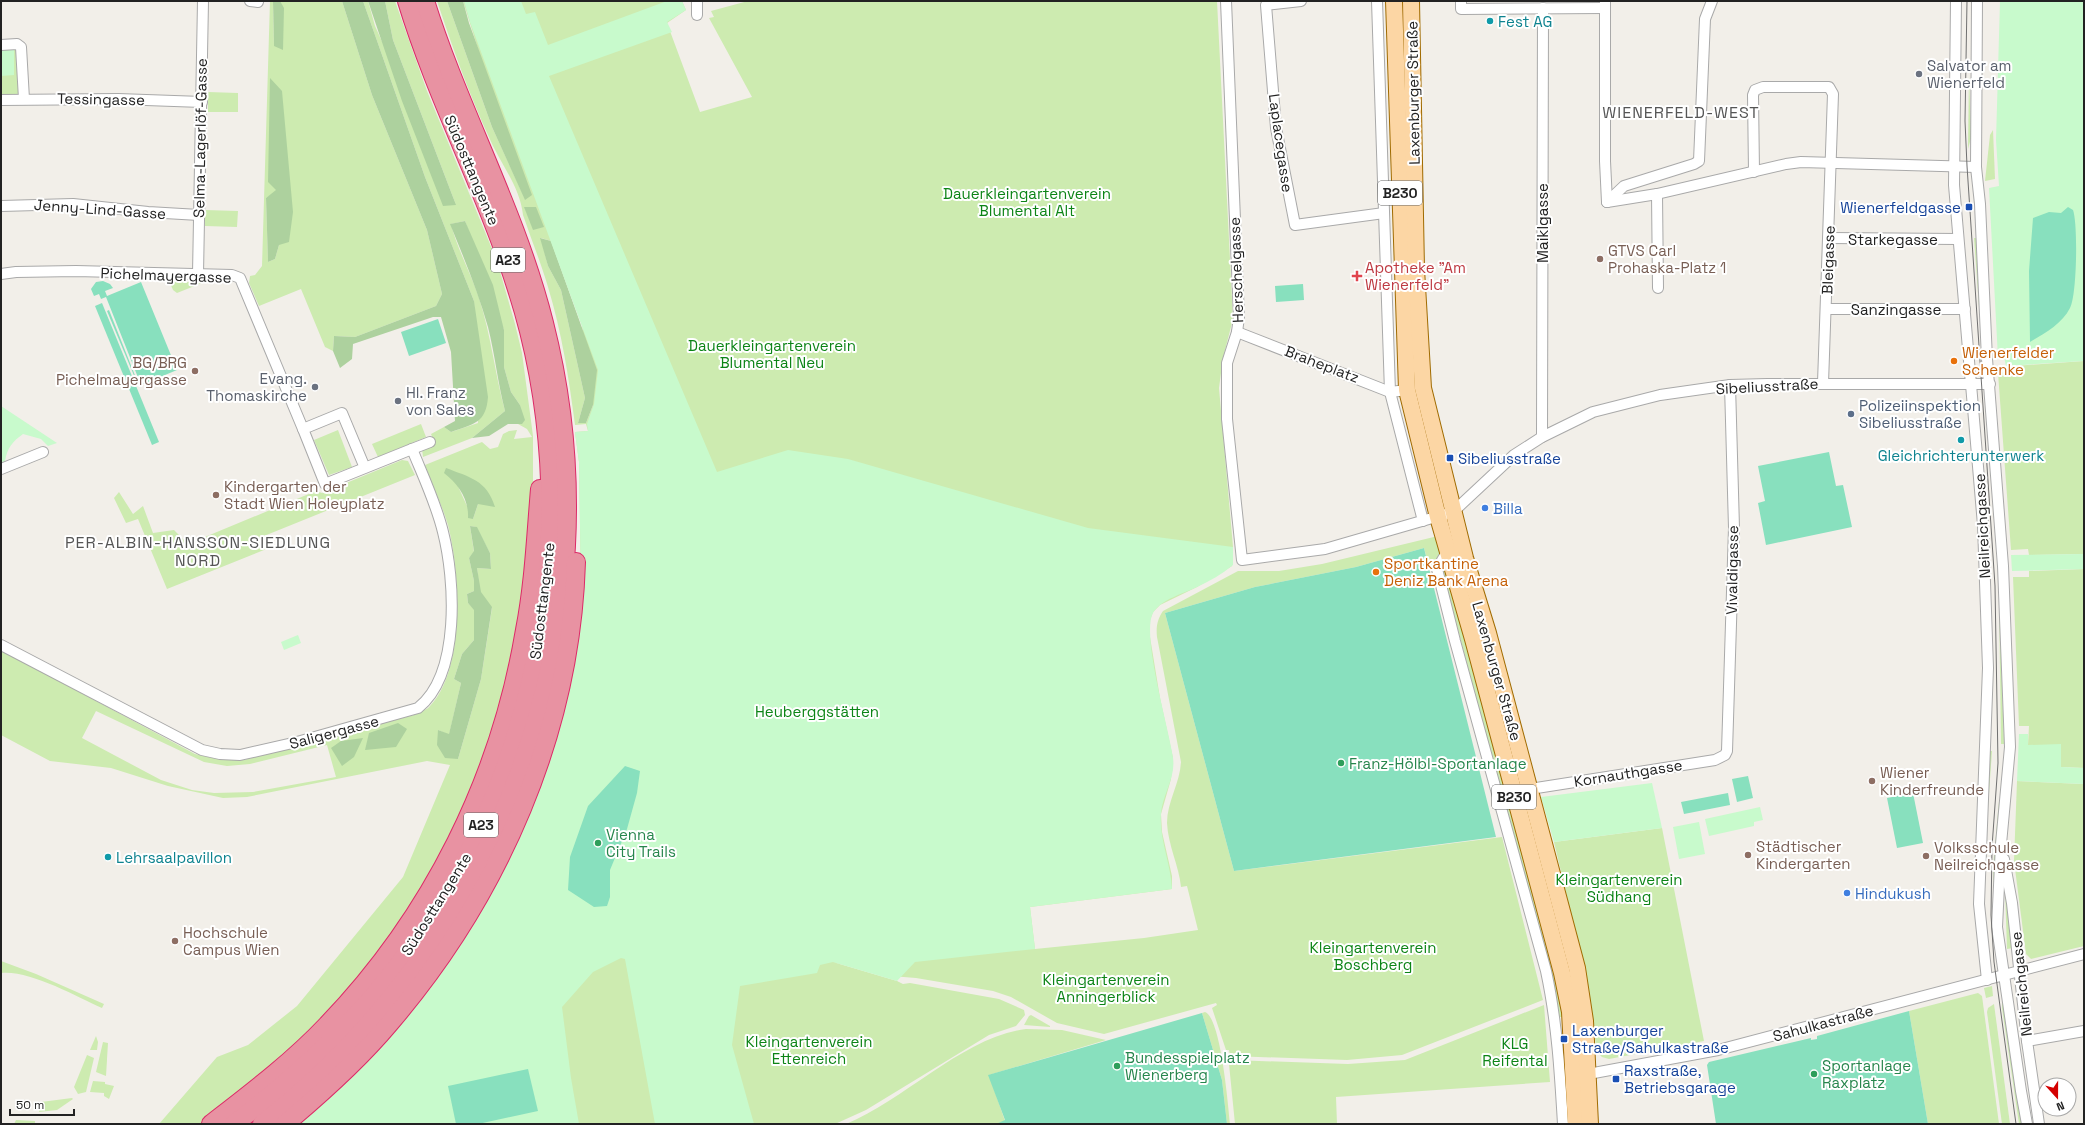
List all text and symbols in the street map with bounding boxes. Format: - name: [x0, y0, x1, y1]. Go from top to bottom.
- place label: Fest AG: [1498, 12, 1552, 31]
- marker: Fest AG: [1485, 16, 1495, 26]
- street label: Laxenburger Straße: [1402, 21, 1424, 165]
- place label: Salvator am Wienerfeld: [1927, 56, 2011, 92]
- street label: Selma-Lagerlöf-Gasse: [189, 58, 211, 218]
- marker: Salvator am Wienerfeld: [1914, 69, 1924, 79]
- street label: Tessingasse: [57, 89, 145, 109]
- street label: Laplacegasse: [1265, 93, 1297, 194]
- district label: WIENERFELD-WEST: [1602, 102, 1760, 123]
- street label: Südosttangente: [440, 112, 504, 228]
- road number: B230: [1378, 181, 1422, 205]
- street label: Maiklgasse: [1533, 183, 1552, 263]
- park label: Dauerkleingartenverein Blumental Alt: [943, 184, 1111, 220]
- street label: Jenny-Lind-Gasse: [33, 195, 167, 223]
- place label: Wienerfeldgasse: [1840, 198, 1961, 217]
- marker: Wienerfeldgasse: [1964, 202, 1974, 212]
- street label: Herschelgasse: [1225, 217, 1247, 323]
- street label: Bleigasse: [1817, 225, 1839, 295]
- street label: Starkegasse: [1848, 230, 1938, 249]
- place label: GTVS Carl Prohaska-Platz 1: [1608, 241, 1726, 277]
- road number: A23: [491, 248, 525, 272]
- marker: GTVS Carl Prohaska-Platz 1: [1595, 254, 1605, 264]
- place label: Apotheke "Am Wienerfeld": [1365, 258, 1466, 294]
- street label: Pichelmayergasse: [100, 263, 232, 287]
- marker: Apotheke "Am Wienerfeld": [1352, 271, 1362, 281]
- street label: Sanzingasse: [1851, 300, 1941, 319]
- park label: Dauerkleingartenverein Blumental Neu: [688, 336, 856, 372]
- street label: Braheplatz: [1282, 341, 1362, 387]
- place label: Wienerfelder Schenke: [1962, 343, 2055, 379]
- place label: BG/BRG Pichelmayergasse: [56, 353, 187, 389]
- marker: Wienerfelder Schenke: [1949, 356, 1959, 366]
- marker: BG/BRG Pichelmayergasse: [190, 366, 200, 376]
- place label: Evang. Thomaskirche: [206, 369, 307, 405]
- street label: Sibeliusstraße: [1715, 374, 1819, 398]
- marker: Evang. Thomaskirche: [310, 382, 320, 392]
- place label: Hl. Franz von Sales: [406, 383, 474, 419]
- marker: Hl. Franz von Sales: [393, 396, 403, 406]
- place label: Polizeiinspektion Sibeliusstraße: [1859, 396, 1981, 432]
- marker: Polizeiinspektion Sibeliusstraße: [1846, 409, 1856, 419]
- marker: Gleichrichterunterwerk: [1956, 435, 1966, 445]
- place label: Gleichrichterunterwerk: [1878, 446, 2044, 465]
- place label: Sibeliusstraße: [1458, 449, 1561, 468]
- marker: Sibeliusstraße: [1445, 453, 1455, 463]
- street label: Neilreichgasse: [1970, 473, 1994, 579]
- place label: Kindergarten der Stadt Wien Holeyplatz: [224, 477, 385, 513]
- marker: Kindergarten der Stadt Wien Holeyplatz: [211, 490, 221, 500]
- place label: Billa: [1493, 499, 1523, 518]
- marker: Billa: [1480, 503, 1490, 513]
- street label: Vivaldigasse: [1722, 525, 1742, 615]
- district label: PER-ALBIN-HANSSON-SIEDLUNG NORD: [65, 532, 331, 571]
- street label: Südosttangente: [525, 541, 559, 661]
- place label: Sportkantine Deniz Bank Arena: [1384, 554, 1509, 590]
- marker: Sportkantine Deniz Bank Arena: [1371, 567, 1381, 577]
- street label: Laxenburger Straße: [1468, 599, 1526, 743]
- park label: Heuberggstätten: [755, 702, 879, 721]
- street label: Saligergasse: [287, 711, 381, 753]
- place label: Franz-Hölbl-Sportanlage: [1349, 754, 1527, 773]
- street label: Kornauthgasse: [1572, 755, 1684, 791]
- marker: Franz-Hölbl-Sportanlage: [1336, 758, 1346, 768]
- place label: Wiener Kinderfreunde: [1880, 763, 1984, 799]
- marker: Wiener Kinderfreunde: [1867, 776, 1877, 786]
- road number: B230: [1492, 785, 1536, 809]
- road number: A23: [464, 813, 498, 837]
- place label: Vienna City Trails: [606, 825, 676, 861]
- place label: Städtischer Kindergarten: [1756, 837, 1851, 873]
- marker: Vienna City Trails: [593, 838, 603, 848]
- place label: Volksschule Neilreichgasse: [1934, 838, 2039, 874]
- place label: Lehrsaalpavillon: [116, 848, 232, 867]
- street label: Südosttangente: [397, 849, 475, 959]
- marker: Städtischer Kindergarten: [1743, 850, 1753, 860]
- marker: Volksschule Neilreichgasse: [1921, 851, 1931, 861]
- marker: Lehrsaalpavillon: [103, 852, 113, 862]
- park label: Kleingartenverein Südhang: [1556, 870, 1682, 906]
- place label: Hindukush: [1855, 884, 1931, 903]
- marker: Hindukush: [1842, 888, 1852, 898]
- place label: Hochschule Campus Wien: [183, 923, 280, 959]
- street label: Neilreichgasse: [2006, 931, 2036, 1037]
- marker: Hochschule Campus Wien: [170, 936, 180, 946]
- park label: Kleingartenverein Boschberg: [1310, 938, 1436, 974]
- park label: Kleingartenverein Anningerblick: [1043, 970, 1169, 1006]
- street label: Sahulkastraße: [1771, 1000, 1875, 1046]
- place label: Laxenburger Straße/Sahulkastraße: [1572, 1021, 1729, 1057]
- park label: Kleingartenverein Ettenreich: [746, 1032, 872, 1068]
- park label: KLG Reifental: [1482, 1034, 1548, 1070]
- marker: Laxenburger Straße/Sahulkastraße: [1559, 1034, 1569, 1044]
- place label: Bundesspielplatz Wienerberg: [1125, 1048, 1250, 1084]
- place label: Sportanlage Raxplatz: [1822, 1056, 1911, 1092]
- marker: Bundesspielplatz Wienerberg: [1112, 1061, 1122, 1071]
- place label: Raxstraße, Betriebsgarage: [1624, 1061, 1736, 1097]
- marker: Sportanlage Raxplatz: [1809, 1069, 1819, 1079]
- marker: Raxstraße, Betriebsgarage: [1611, 1074, 1621, 1084]
- north arrow: [2037, 1077, 2077, 1117]
- scale bar: [10, 1091, 74, 1117]
- text: 50 m: [16, 1097, 44, 1113]
- text: N: [2055, 1098, 2067, 1114]

